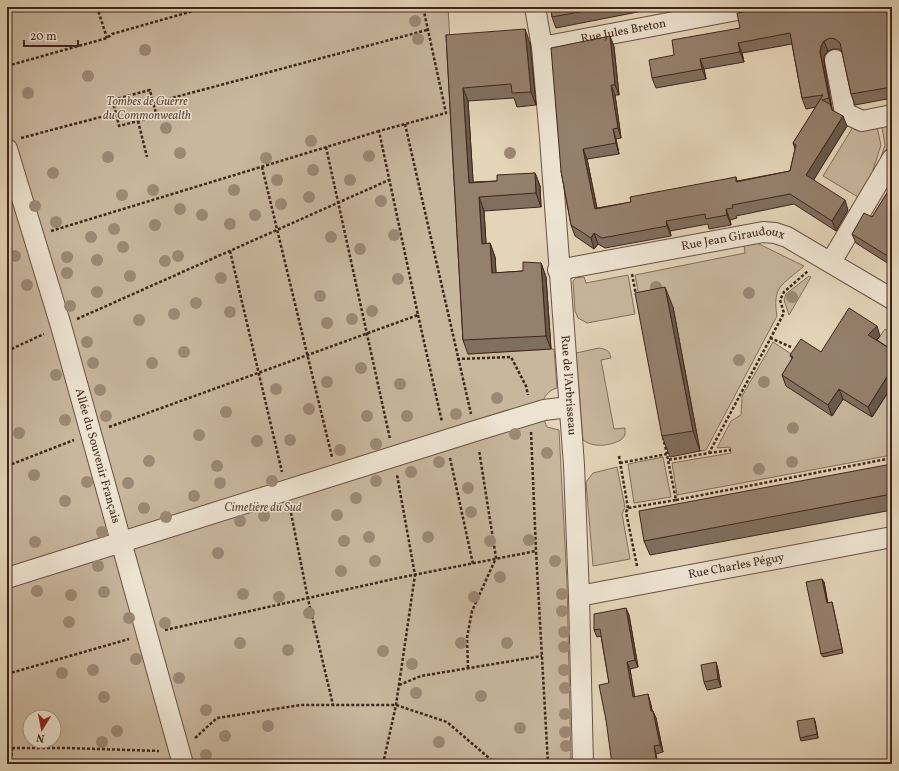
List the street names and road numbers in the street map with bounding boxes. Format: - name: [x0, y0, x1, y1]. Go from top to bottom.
- street label: Rue Jules Breton: [580, 16, 668, 47]
- street label: Rue Jean Giraudoux: [680, 224, 787, 255]
- street label: Rue de l'Arbrisseau: [557, 335, 580, 436]
- street label: Allée du Souvenir Français: [71, 387, 124, 525]
- street label: Rue Charles Péguy: [687, 549, 786, 583]

